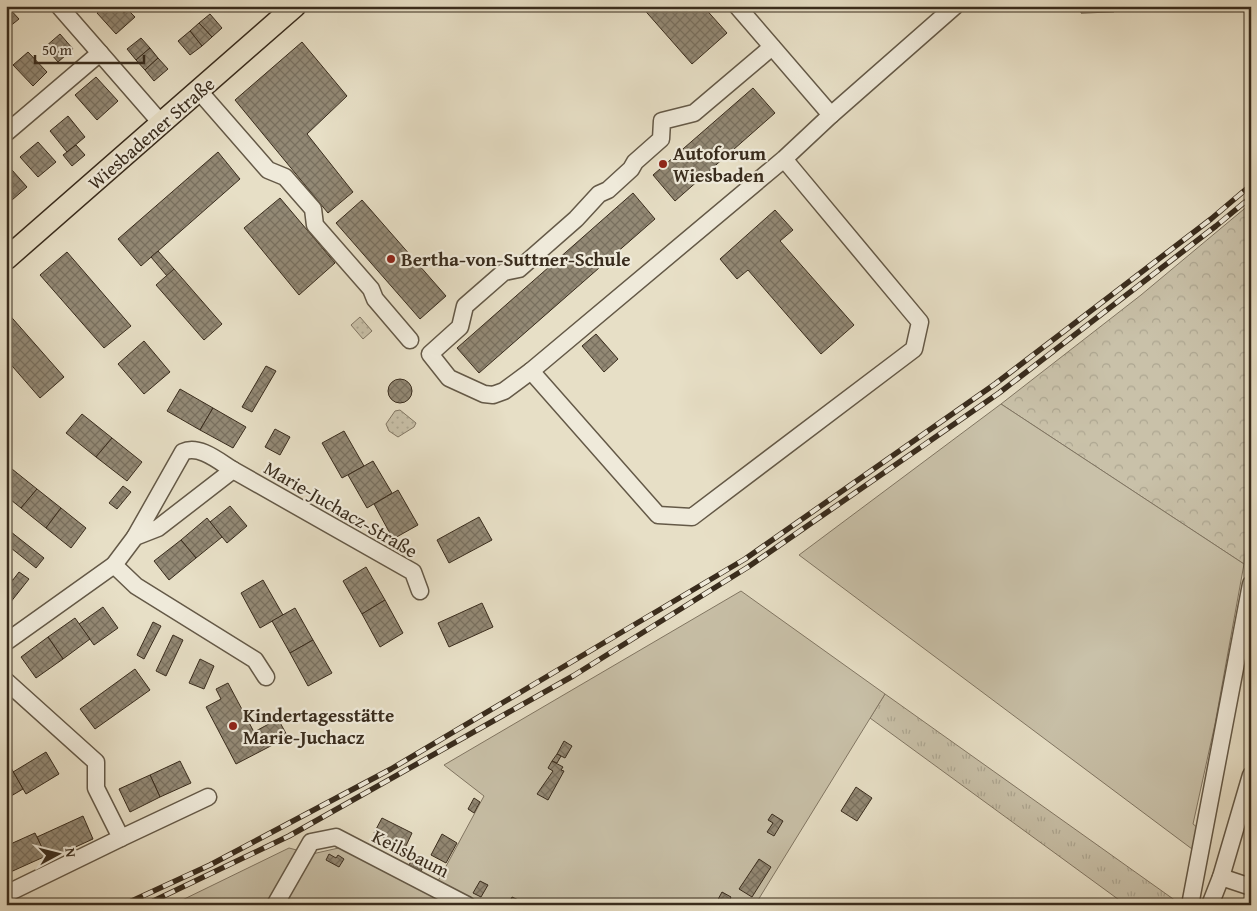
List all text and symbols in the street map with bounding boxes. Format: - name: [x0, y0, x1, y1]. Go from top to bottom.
- scale bar: [35, 32, 144, 64]
- text: 50 m: [42, 39, 73, 60]
- street label: Wiesbadener Straße: [81, 70, 221, 196]
- place label: Autoforum Wiesbaden: [673, 139, 767, 189]
- marker: Autoforum Wiesbaden: [657, 158, 669, 170]
- place label: Bertha-von-Suttner-Schule: [401, 245, 631, 273]
- marker: Bertha-von-Suttner-Schule: [385, 253, 397, 265]
- street label: Marie-Juchacz-Straße: [259, 454, 423, 564]
- place label: Kindertagesstätte Marie-Juchacz: [243, 701, 394, 751]
- marker: Kindertagesstätte Marie-Juchacz: [227, 720, 239, 732]
- street label: Keilsbaum: [368, 822, 455, 885]
- north arrow: [32, 828, 82, 878]
- text: N: [60, 847, 81, 859]

